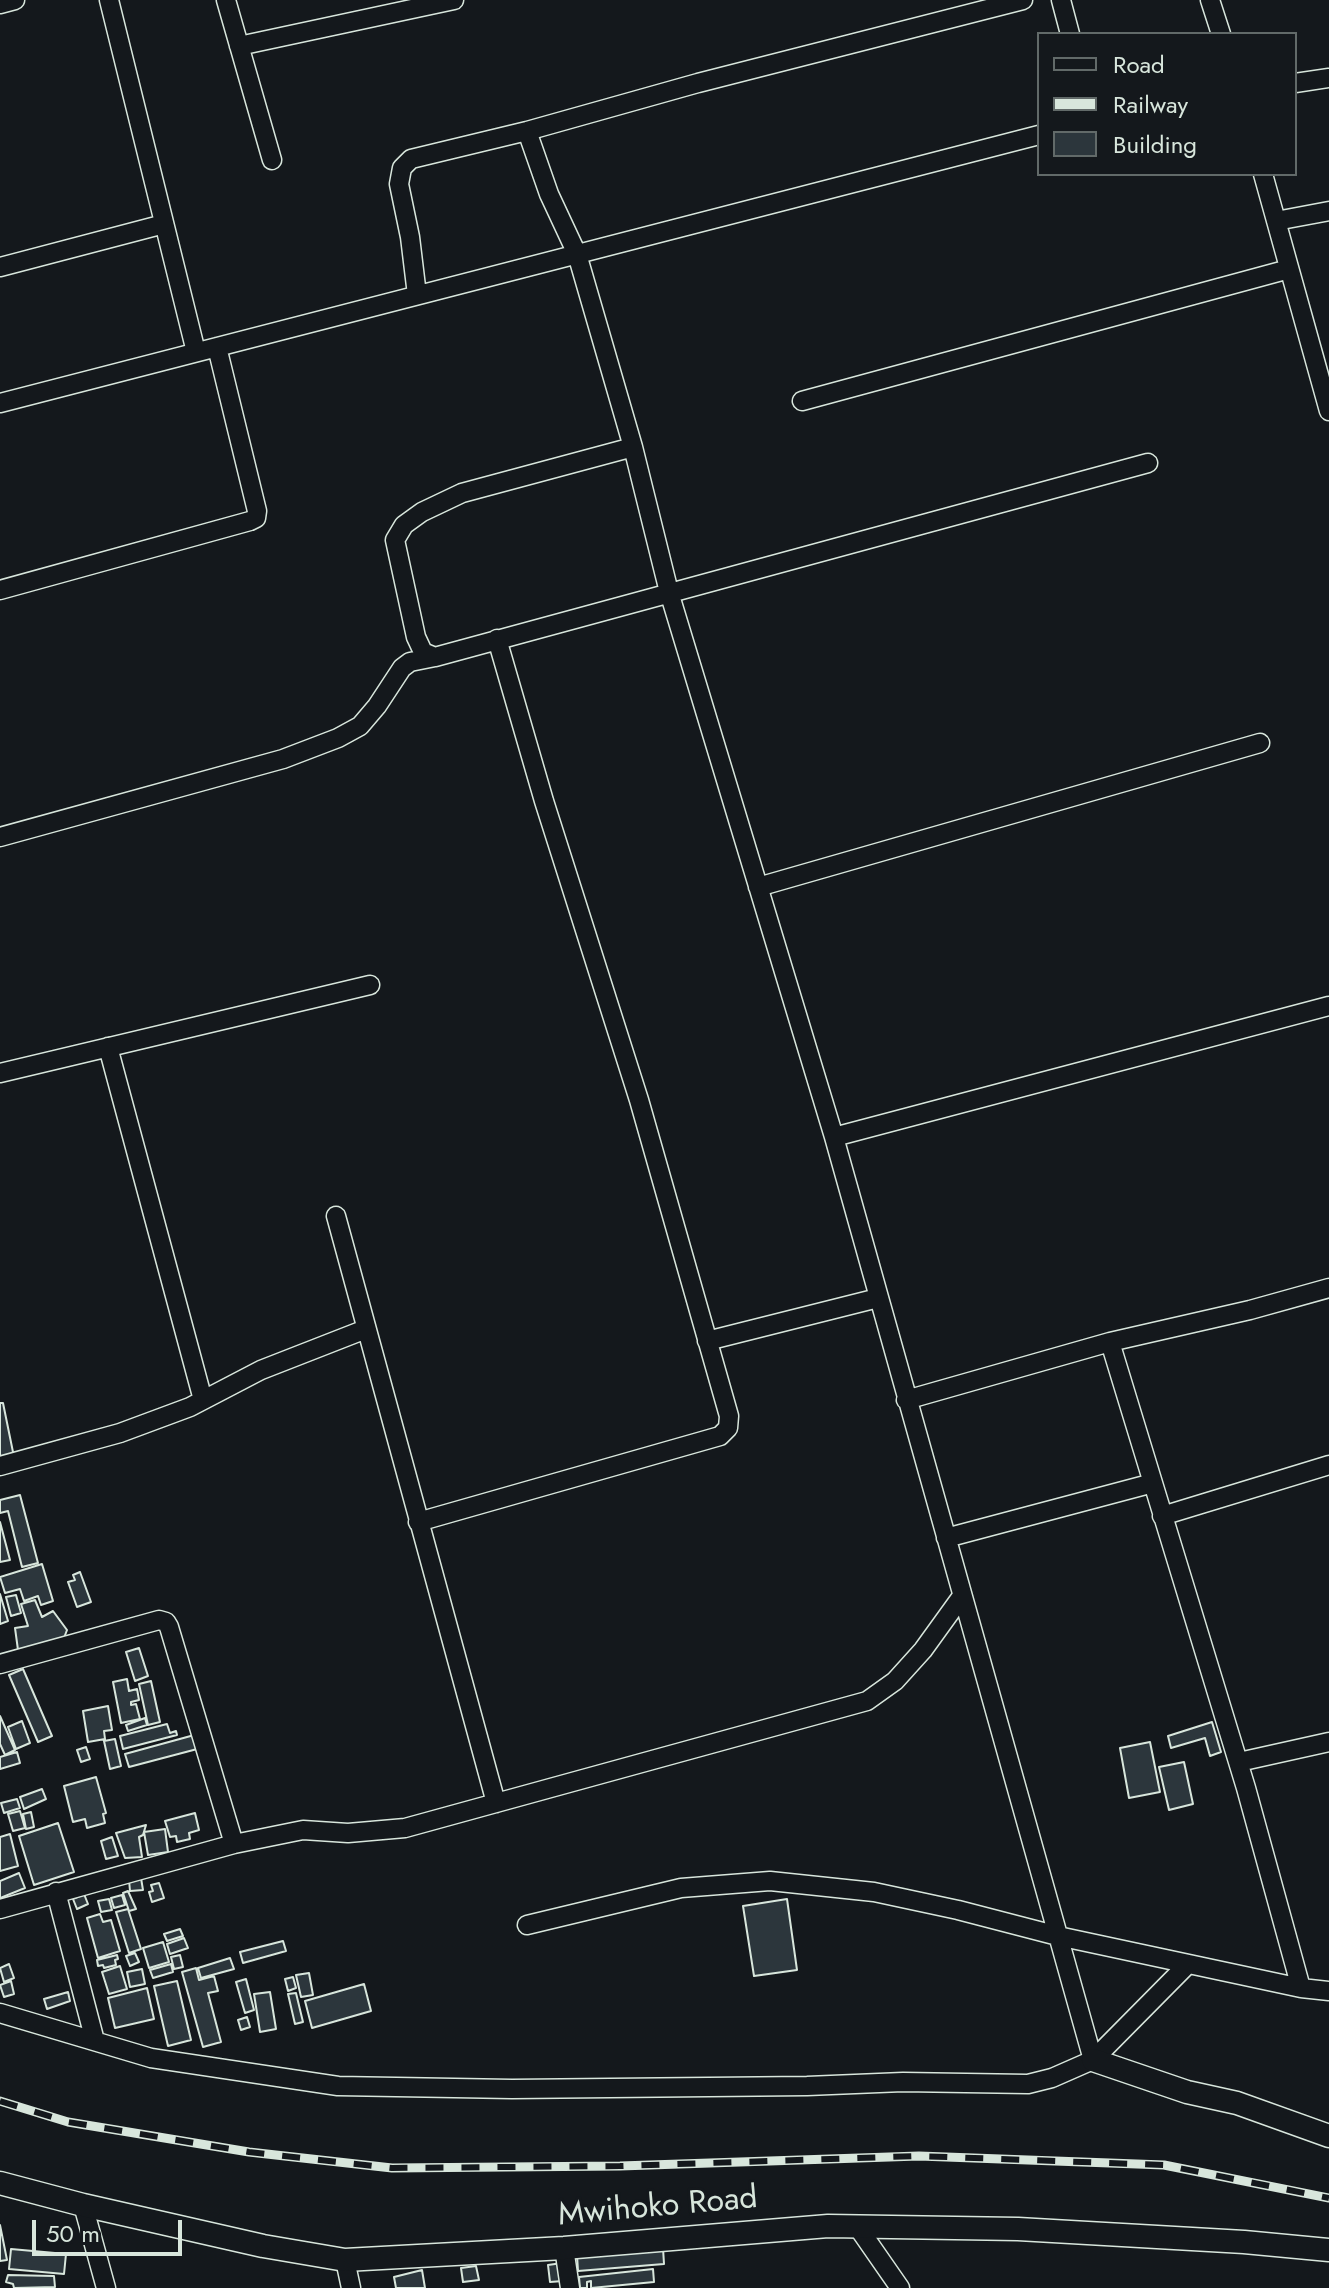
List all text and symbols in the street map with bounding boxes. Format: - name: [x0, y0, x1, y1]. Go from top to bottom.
- legend: [1037, 32, 1297, 176]
- text: Road: [1113, 47, 1165, 82]
- text: Railway: [1113, 87, 1188, 122]
- text: Building: [1113, 127, 1197, 162]
- street label: Mwihoko Road: [557, 2180, 759, 2236]
- scale bar: [36, 2204, 186, 2254]
- text: 50 m: [46, 2216, 100, 2251]

